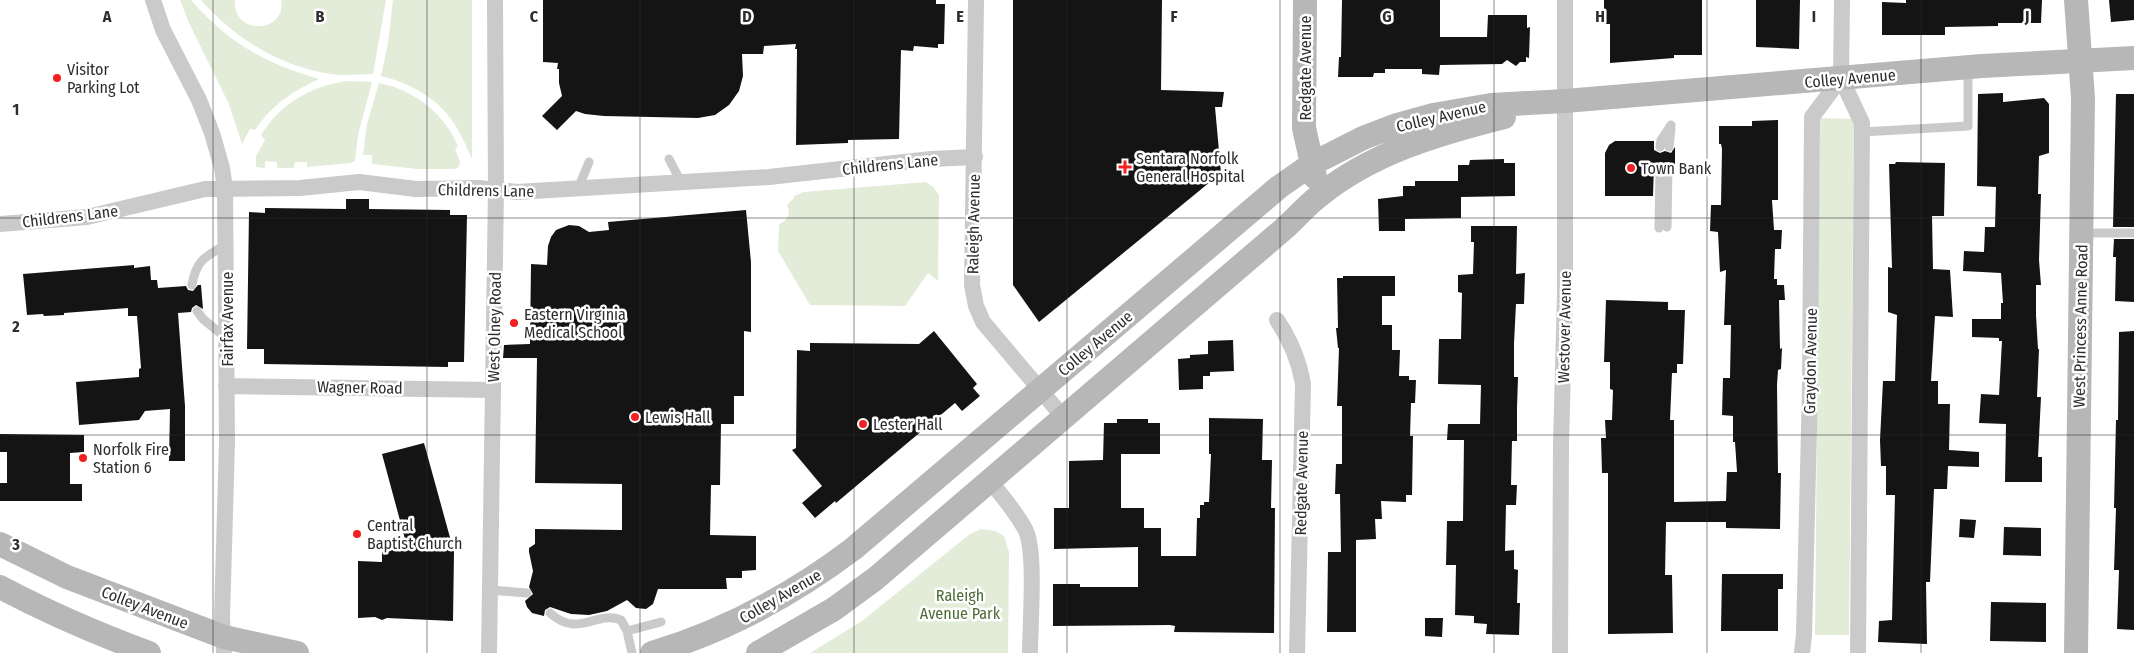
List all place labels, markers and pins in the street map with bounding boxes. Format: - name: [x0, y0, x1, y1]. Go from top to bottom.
- place label: Visitor Parking Lot: [67, 60, 140, 97]
- marker: Visitor Parking Lot: [51, 72, 63, 84]
- place label: Sentara Norfolk General Hospital: [1136, 149, 1245, 186]
- place label: Town Bank: [1641, 159, 1712, 178]
- marker: Sentara Norfolk General Hospital: [1118, 160, 1132, 174]
- marker: Town Bank: [1625, 162, 1637, 174]
- place label: Eastern Virginia Medical School: [524, 305, 626, 342]
- marker: Eastern Virginia Medical School: [508, 317, 520, 329]
- place label: Lewis Hall: [645, 408, 711, 427]
- marker: Lewis Hall: [629, 411, 641, 423]
- place label: Lester Hall: [873, 415, 943, 434]
- marker: Lester Hall: [857, 418, 869, 430]
- place label: Norfolk Fire Station 6: [93, 440, 169, 477]
- marker: Norfolk Fire Station 6: [77, 452, 89, 464]
- place label: Central Baptist Church: [367, 516, 462, 553]
- marker: Central Baptist Church: [351, 528, 363, 540]

